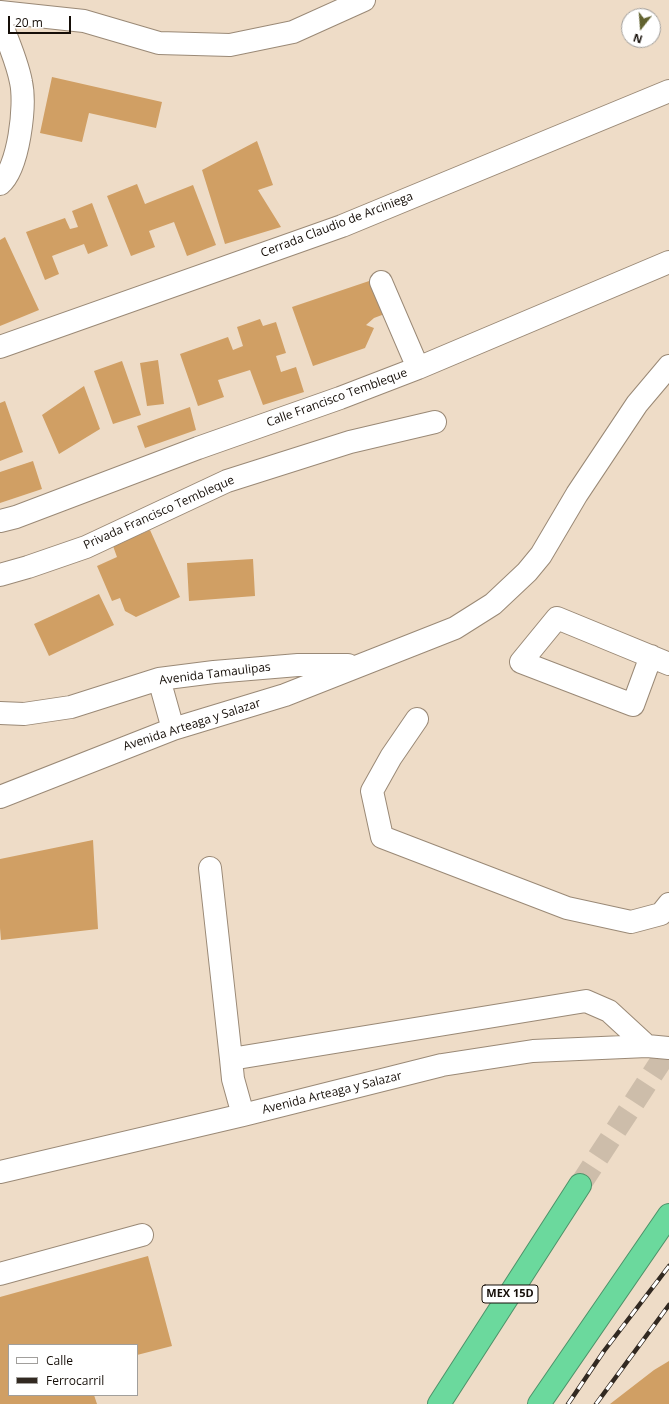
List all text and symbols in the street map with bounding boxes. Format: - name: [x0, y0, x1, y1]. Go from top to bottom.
- scale bar: [10, 8, 73, 34]
- north arrow: [621, 8, 661, 48]
- text: 20 m: [15, 14, 43, 31]
- text: N: [631, 31, 644, 47]
- street label: Cerrada Claudio de Arciniega: [259, 189, 415, 261]
- street label: Calle Francisco Tembleque: [265, 366, 409, 430]
- street label: Privada Francisco Tembleque: [81, 473, 237, 553]
- street label: Avenida Tamaulipas: [159, 660, 271, 688]
- street label: Avenida Arteaga y Salazar: [121, 696, 263, 754]
- street label: Avenida Arteaga y Salazar: [261, 1069, 403, 1117]
- road number: MEX 15D: [482, 1285, 538, 1303]
- legend: [8, 1344, 138, 1396]
- text: Calle: [46, 1352, 73, 1369]
- text: Ferrocarril: [46, 1372, 104, 1389]

